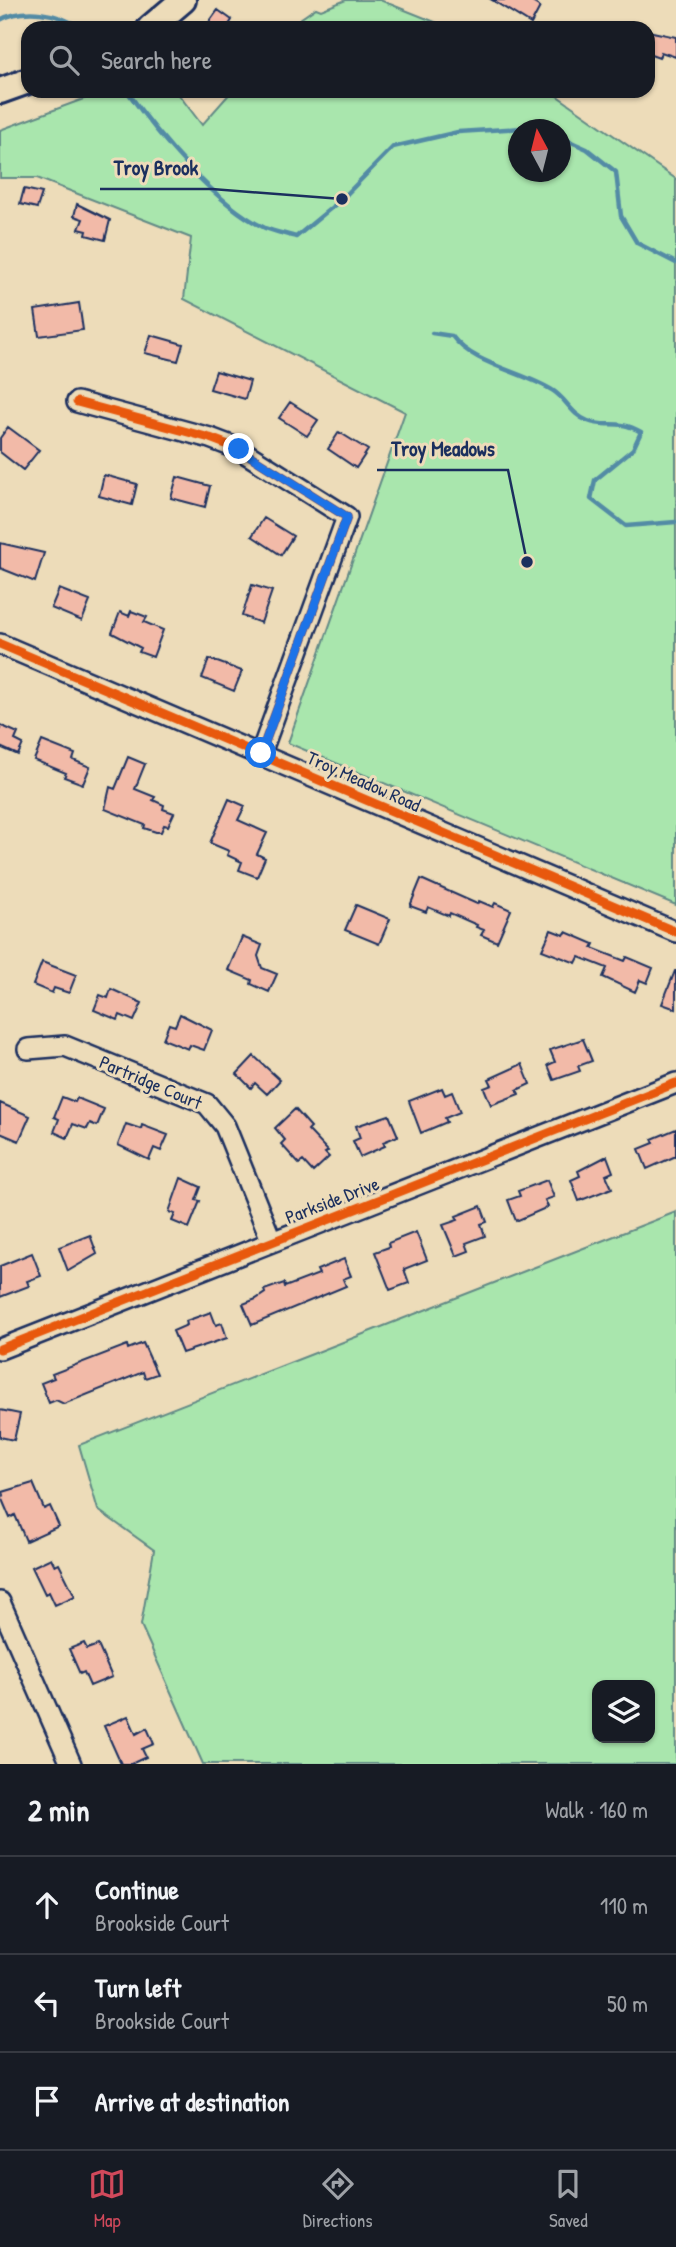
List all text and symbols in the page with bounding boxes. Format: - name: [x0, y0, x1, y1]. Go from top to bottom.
- search box: [21, 21, 655, 98]
- icon: search: [45, 41, 83, 79]
- text: Search here: [101, 42, 212, 77]
- north arrow: [508, 119, 571, 182]
- callout: Troy Brook: [100, 147, 212, 189]
- text: Troy Brook: [113, 153, 199, 183]
- callout: Troy Meadows: [377, 428, 508, 470]
- route end: [223, 433, 254, 464]
- text: Troy Meadows: [390, 434, 495, 464]
- route start: [245, 737, 276, 768]
- street label: Troy Meadow Road: [303, 744, 426, 818]
- street label: Partridge Court: [96, 1049, 207, 1116]
- street label: Parkside Drive: [281, 1170, 383, 1230]
- map controls: [592, 1680, 655, 1743]
- button: layers: [592, 1680, 655, 1743]
- text: 2 min: [28, 1790, 90, 1830]
- text: Walk · 160 m: [545, 1794, 648, 1825]
- text: Continue: [95, 1872, 179, 1907]
- icon: ahead: [28, 1886, 66, 1924]
- text: 110 m: [600, 1890, 648, 1921]
- text: Brookside Court: [95, 1907, 229, 1938]
- text: Turn left: [95, 1970, 181, 2005]
- icon: left: [28, 1984, 66, 2022]
- text: 50 m: [607, 1988, 648, 2019]
- text: Brookside Court: [95, 2005, 229, 2036]
- icon: arrive: [28, 2082, 66, 2120]
- text: Arrive at destination: [95, 2084, 290, 2119]
- tab: Map: [88, 2165, 126, 2233]
- tab: Directions: [303, 2165, 373, 2233]
- tab: Saved: [549, 2165, 588, 2233]

